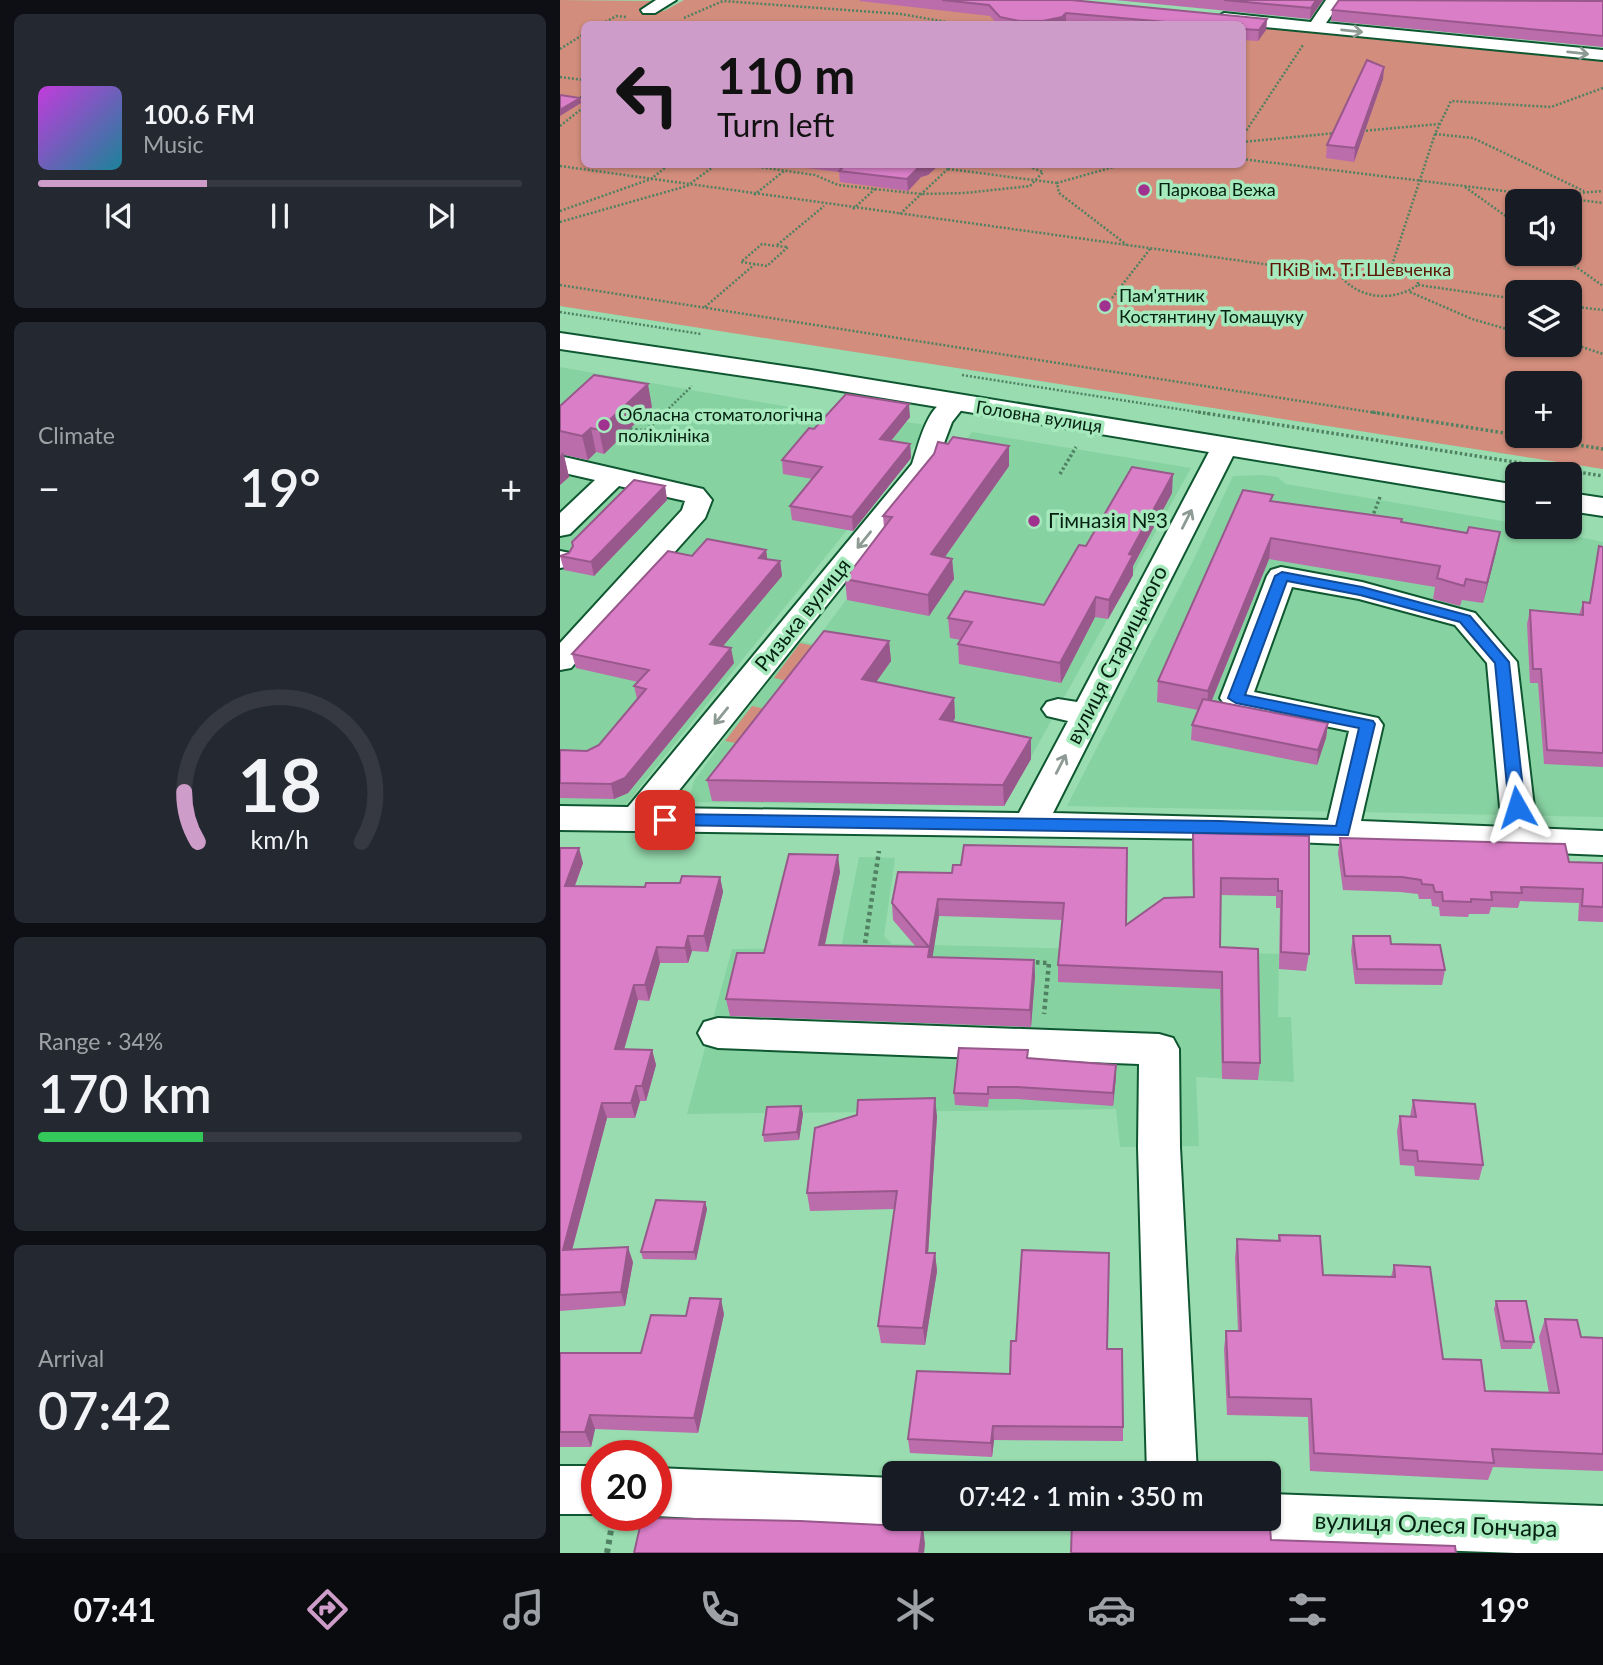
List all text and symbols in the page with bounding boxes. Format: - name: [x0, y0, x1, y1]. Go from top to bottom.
- one-way arrow: [1340, 24, 1363, 37]
- text: 110 m: [717, 46, 855, 104]
- one-way arrow: [1567, 47, 1589, 60]
- icon: left: [602, 49, 693, 140]
- text: 100.6 FM: [143, 98, 255, 130]
- text: Turn left: [717, 105, 834, 144]
- text: Music: [143, 130, 203, 158]
- place label: Паркова Вежа: [1158, 178, 1276, 200]
- marker: Паркова Вежа: [1136, 182, 1152, 198]
- map controls: [1505, 189, 1582, 539]
- button: sound: [1505, 189, 1582, 266]
- icon: previous: [100, 197, 138, 235]
- icon: pause: [261, 197, 299, 235]
- icon: next: [422, 197, 460, 235]
- park label: ПКіВ ім. Т.Г.Шевченка: [1269, 258, 1451, 280]
- button: layers: [1505, 280, 1582, 357]
- place label: Пам'ятник Костянтину Томащуку: [1119, 284, 1304, 327]
- marker: Пам'ятник Костянтину Томащуку: [1097, 298, 1113, 314]
- button: +: [1505, 371, 1582, 448]
- street label: Головна вулиця: [974, 395, 1104, 437]
- place label: Обласна стоматологічна поліклініка: [618, 403, 823, 446]
- marker: Обласна стоматологічна поліклініка: [596, 417, 612, 433]
- text: Climate: [38, 421, 115, 449]
- text: 19°: [239, 456, 321, 518]
- button: −: [1505, 462, 1582, 539]
- text: −: [38, 465, 60, 511]
- text: +: [500, 465, 522, 511]
- place label: Гімназія №3: [1048, 507, 1168, 532]
- one-way arrow: [1181, 509, 1195, 529]
- marker: Гімназія №3: [1026, 513, 1042, 529]
- one-way arrow: [856, 530, 872, 548]
- street label: Ризька вулиця: [749, 553, 855, 676]
- street label: вулиця Старицького: [1060, 561, 1171, 747]
- one-way arrow: [713, 707, 728, 725]
- text: 18: [238, 741, 322, 829]
- one-way arrow: [1054, 755, 1068, 775]
- position arrow: [1480, 770, 1554, 844]
- pin: [635, 790, 695, 850]
- icon: arrive: [646, 801, 684, 839]
- text: km/h: [251, 824, 309, 854]
- text: Range · 34%: [38, 1027, 163, 1055]
- text: 170 km: [38, 1062, 212, 1124]
- text: Arrival: [38, 1344, 104, 1372]
- text: 07:42: [38, 1379, 172, 1441]
- speed limit sign: 20: [581, 1440, 672, 1531]
- text: 07:42 · 1 min · 350 m: [959, 1480, 1204, 1512]
- street label: вулиця Олеся Гончара: [1314, 1505, 1558, 1542]
- icon: directions: [303, 1585, 352, 1634]
- icon: music: [499, 1585, 548, 1634]
- icon: phone: [695, 1585, 744, 1634]
- icon: climate: [891, 1585, 940, 1634]
- icon: car: [1087, 1585, 1136, 1634]
- icon: filters: [1283, 1585, 1332, 1634]
- text: 07:41: [74, 1590, 156, 1629]
- text: 19°: [1479, 1590, 1529, 1629]

